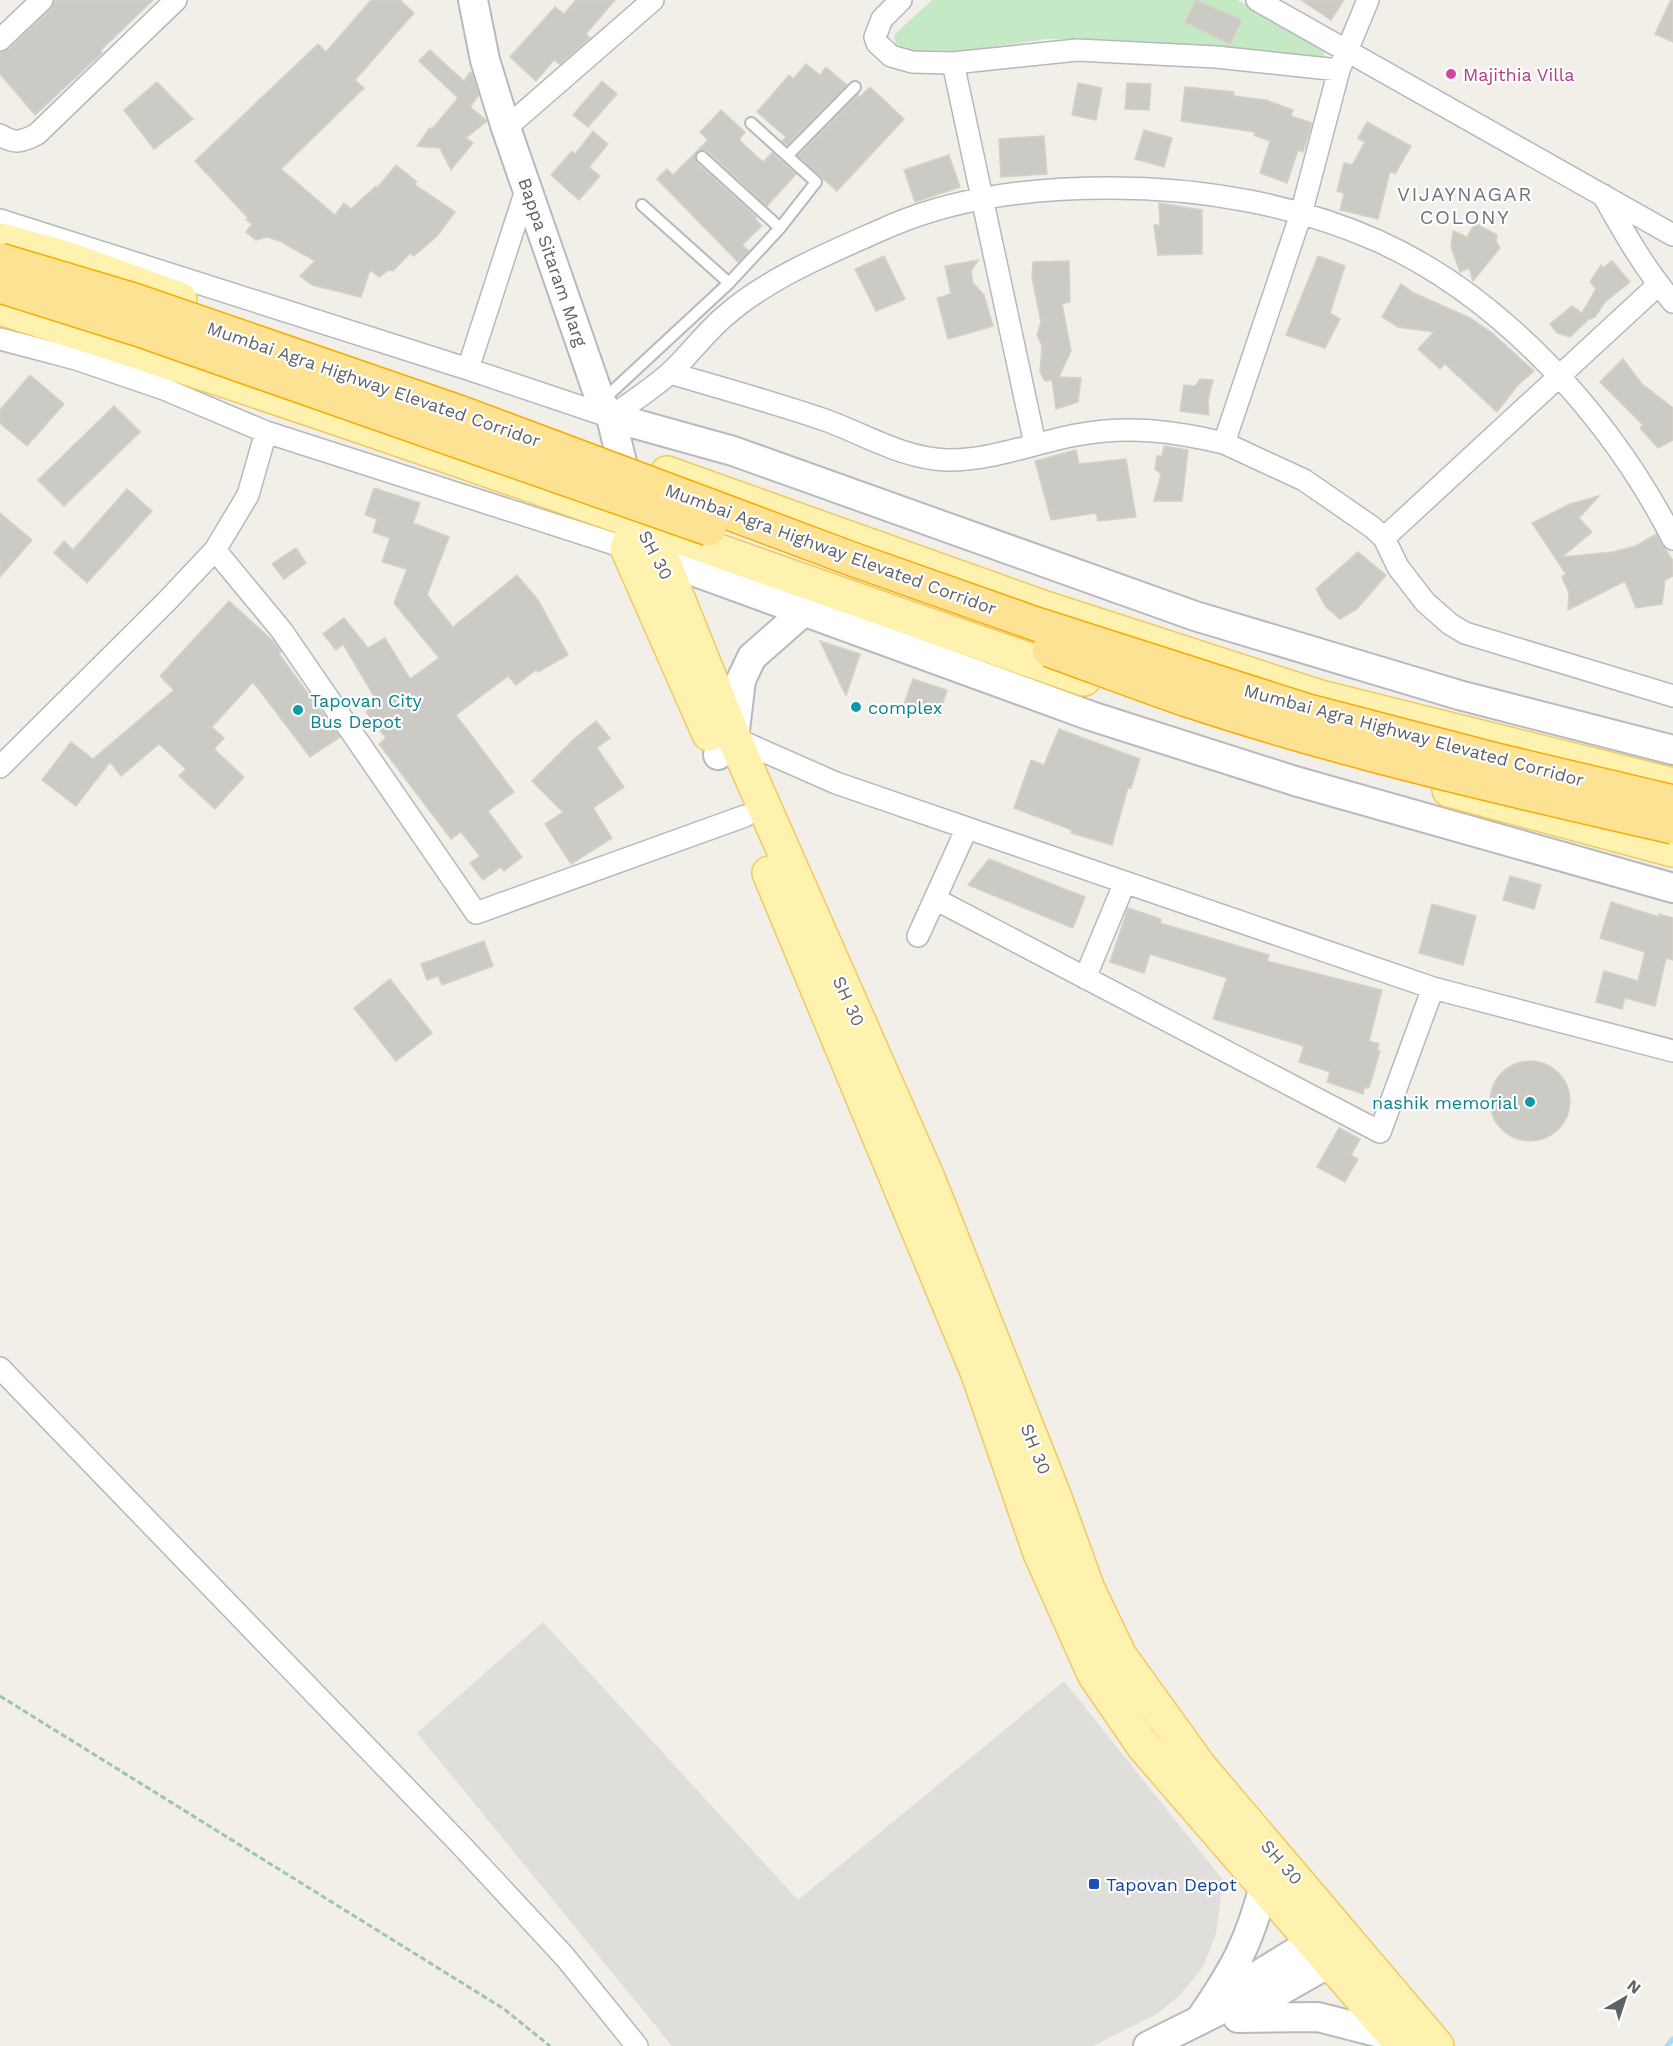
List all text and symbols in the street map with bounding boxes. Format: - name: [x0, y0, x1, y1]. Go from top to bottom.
- place label: Majithia Villa: [1463, 64, 1574, 85]
- marker: Majithia Villa: [1444, 67, 1458, 81]
- street label: Bappa Sitaram Marg: [514, 175, 592, 349]
- district label: VIJAYNAGAR COLONY: [1397, 182, 1533, 229]
- street label: Mumbai Agra Highway Elevated Corridor: [205, 317, 543, 451]
- street label: Mumbai Agra Highway Elevated Corridor: [662, 479, 1000, 619]
- street label: SH 30: [634, 527, 678, 583]
- street label: Mumbai Agra Highway Elevated Corridor: [1242, 679, 1586, 791]
- place label: Tapovan City Bus Depot: [310, 690, 423, 732]
- place label: complex: [868, 697, 942, 718]
- marker: complex: [849, 700, 863, 714]
- marker: Tapovan City Bus Depot: [291, 703, 305, 717]
- street label: SH 30: [829, 973, 869, 1029]
- place label: nashik memorial: [1372, 1092, 1518, 1113]
- marker: nashik memorial: [1523, 1095, 1537, 1109]
- street label: SH 30: [1016, 1421, 1056, 1477]
- street label: SH 30: [1257, 1835, 1307, 1889]
- place label: Tapovan Depot: [1106, 1874, 1237, 1895]
- marker: Tapovan Depot: [1087, 1877, 1101, 1891]
- north arrow: [1595, 1968, 1655, 2028]
- text: N: [1624, 1976, 1645, 1998]

